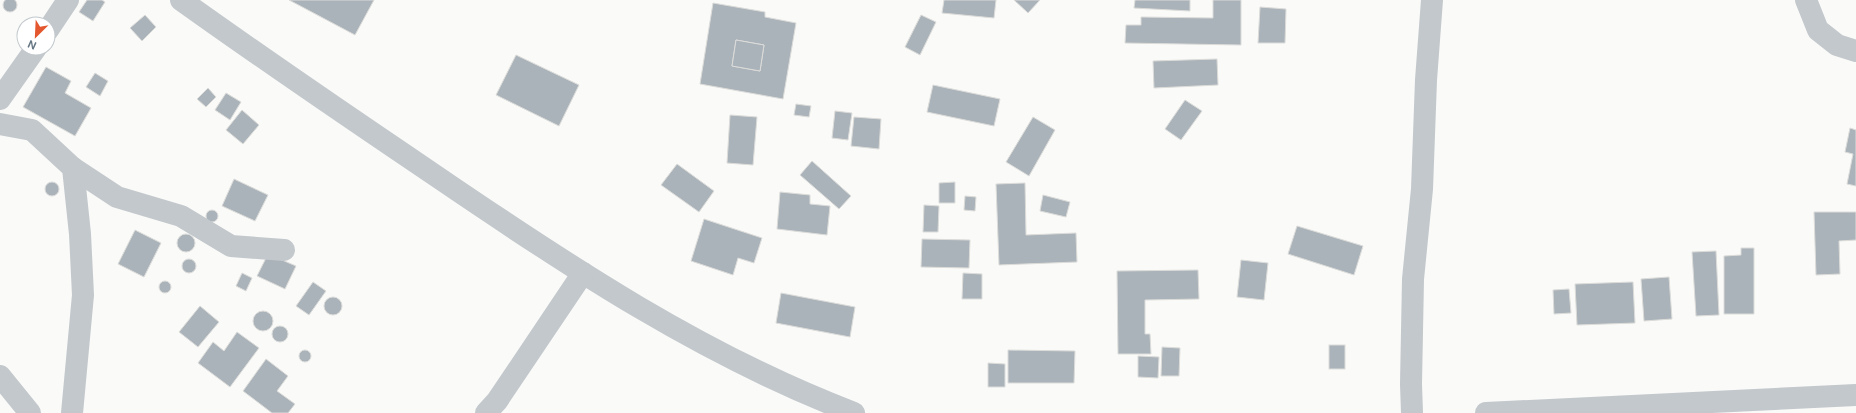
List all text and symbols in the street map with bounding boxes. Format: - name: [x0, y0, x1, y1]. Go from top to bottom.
- north arrow: [16, 16, 56, 56]
- text: N: [25, 37, 38, 53]

